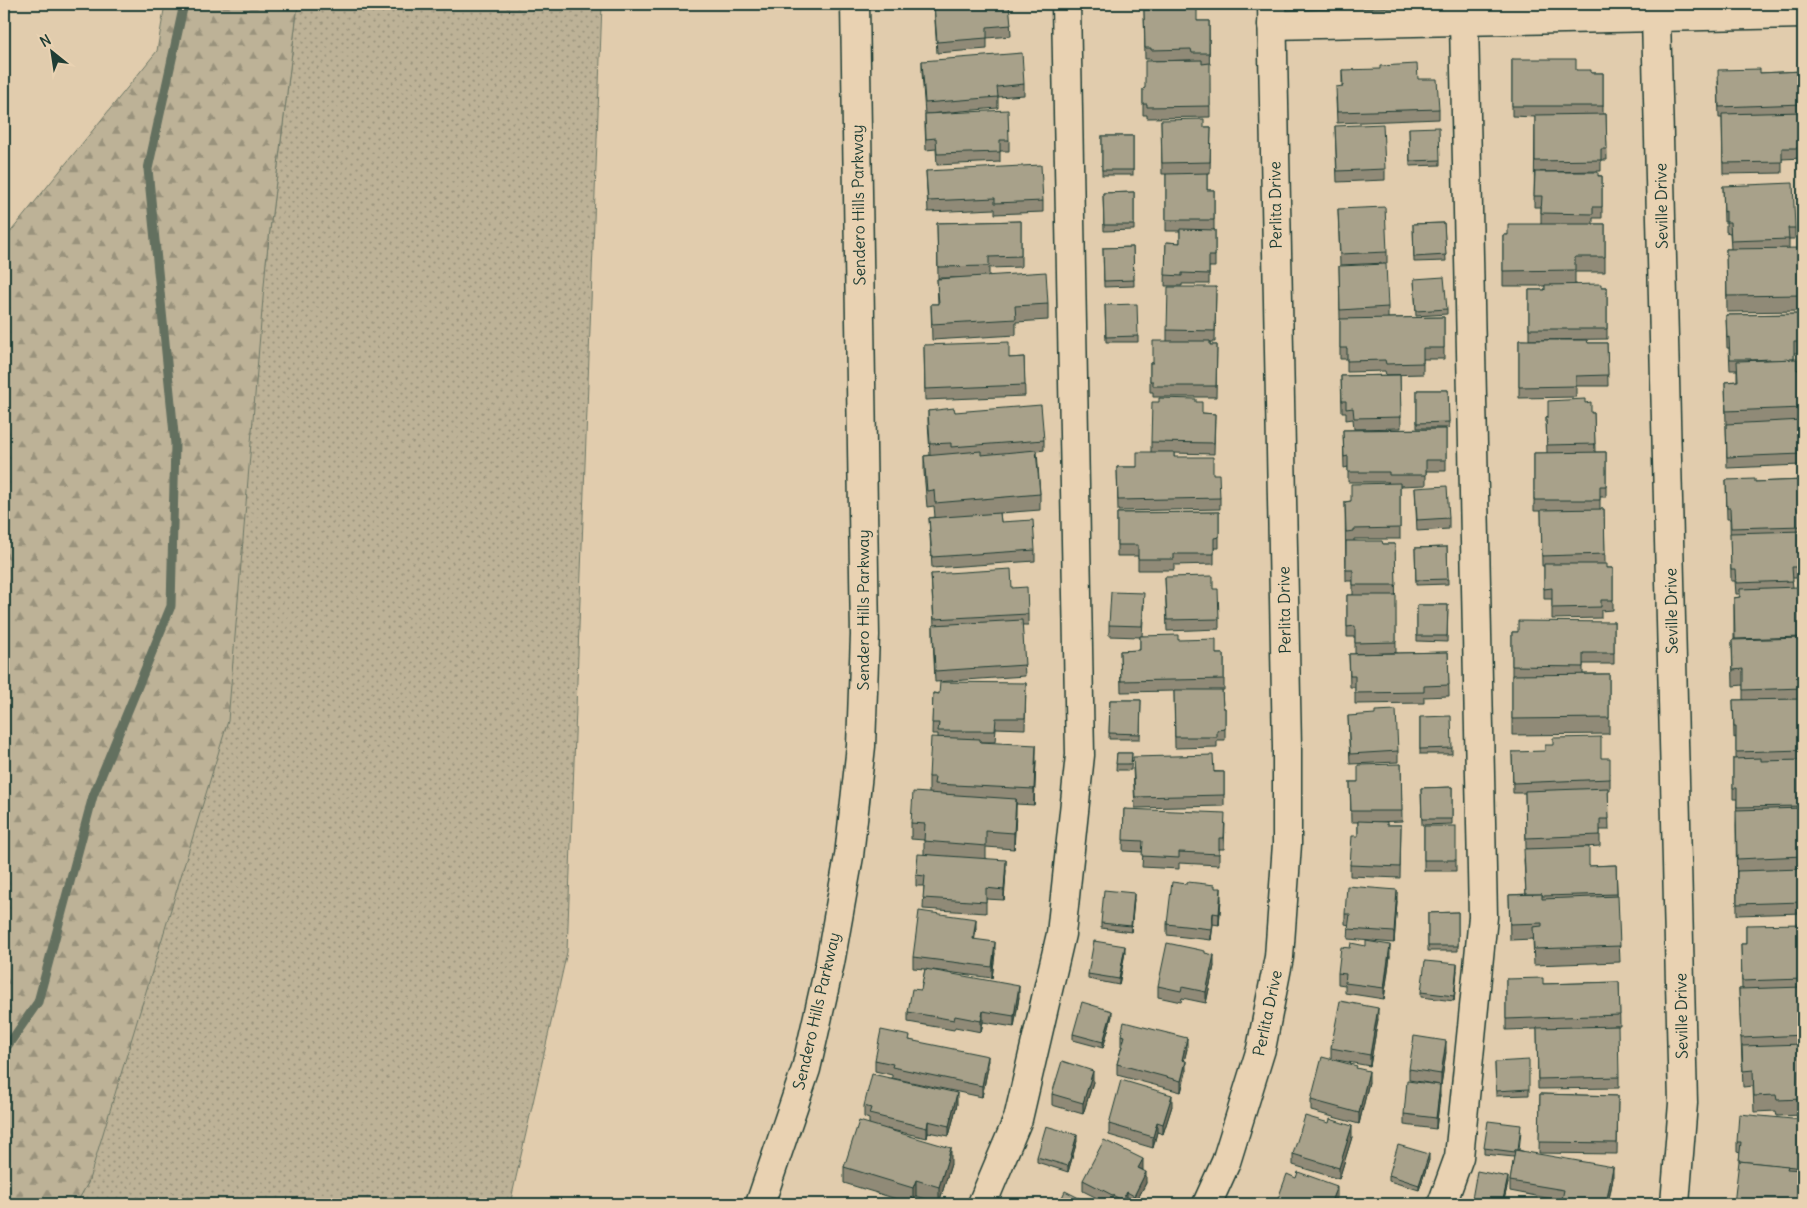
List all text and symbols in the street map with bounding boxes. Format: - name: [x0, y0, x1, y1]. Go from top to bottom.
- north arrow: [28, 28, 78, 78]
- text: N: [37, 31, 54, 51]
- street label: Sendero Hills Parkway: [847, 124, 869, 286]
- street label: Perlita Drive: [1264, 161, 1286, 249]
- street label: Seville Drive: [1650, 163, 1672, 249]
- street label: Sendero Hills Parkway: [853, 529, 873, 691]
- street label: Perlita Drive: [1273, 566, 1295, 654]
- street label: Seville Drive: [1660, 568, 1682, 654]
- street label: Sendero Hills Parkway: [788, 930, 844, 1092]
- street label: Perlita Drive: [1248, 968, 1286, 1058]
- street label: Seville Drive: [1670, 973, 1692, 1059]

